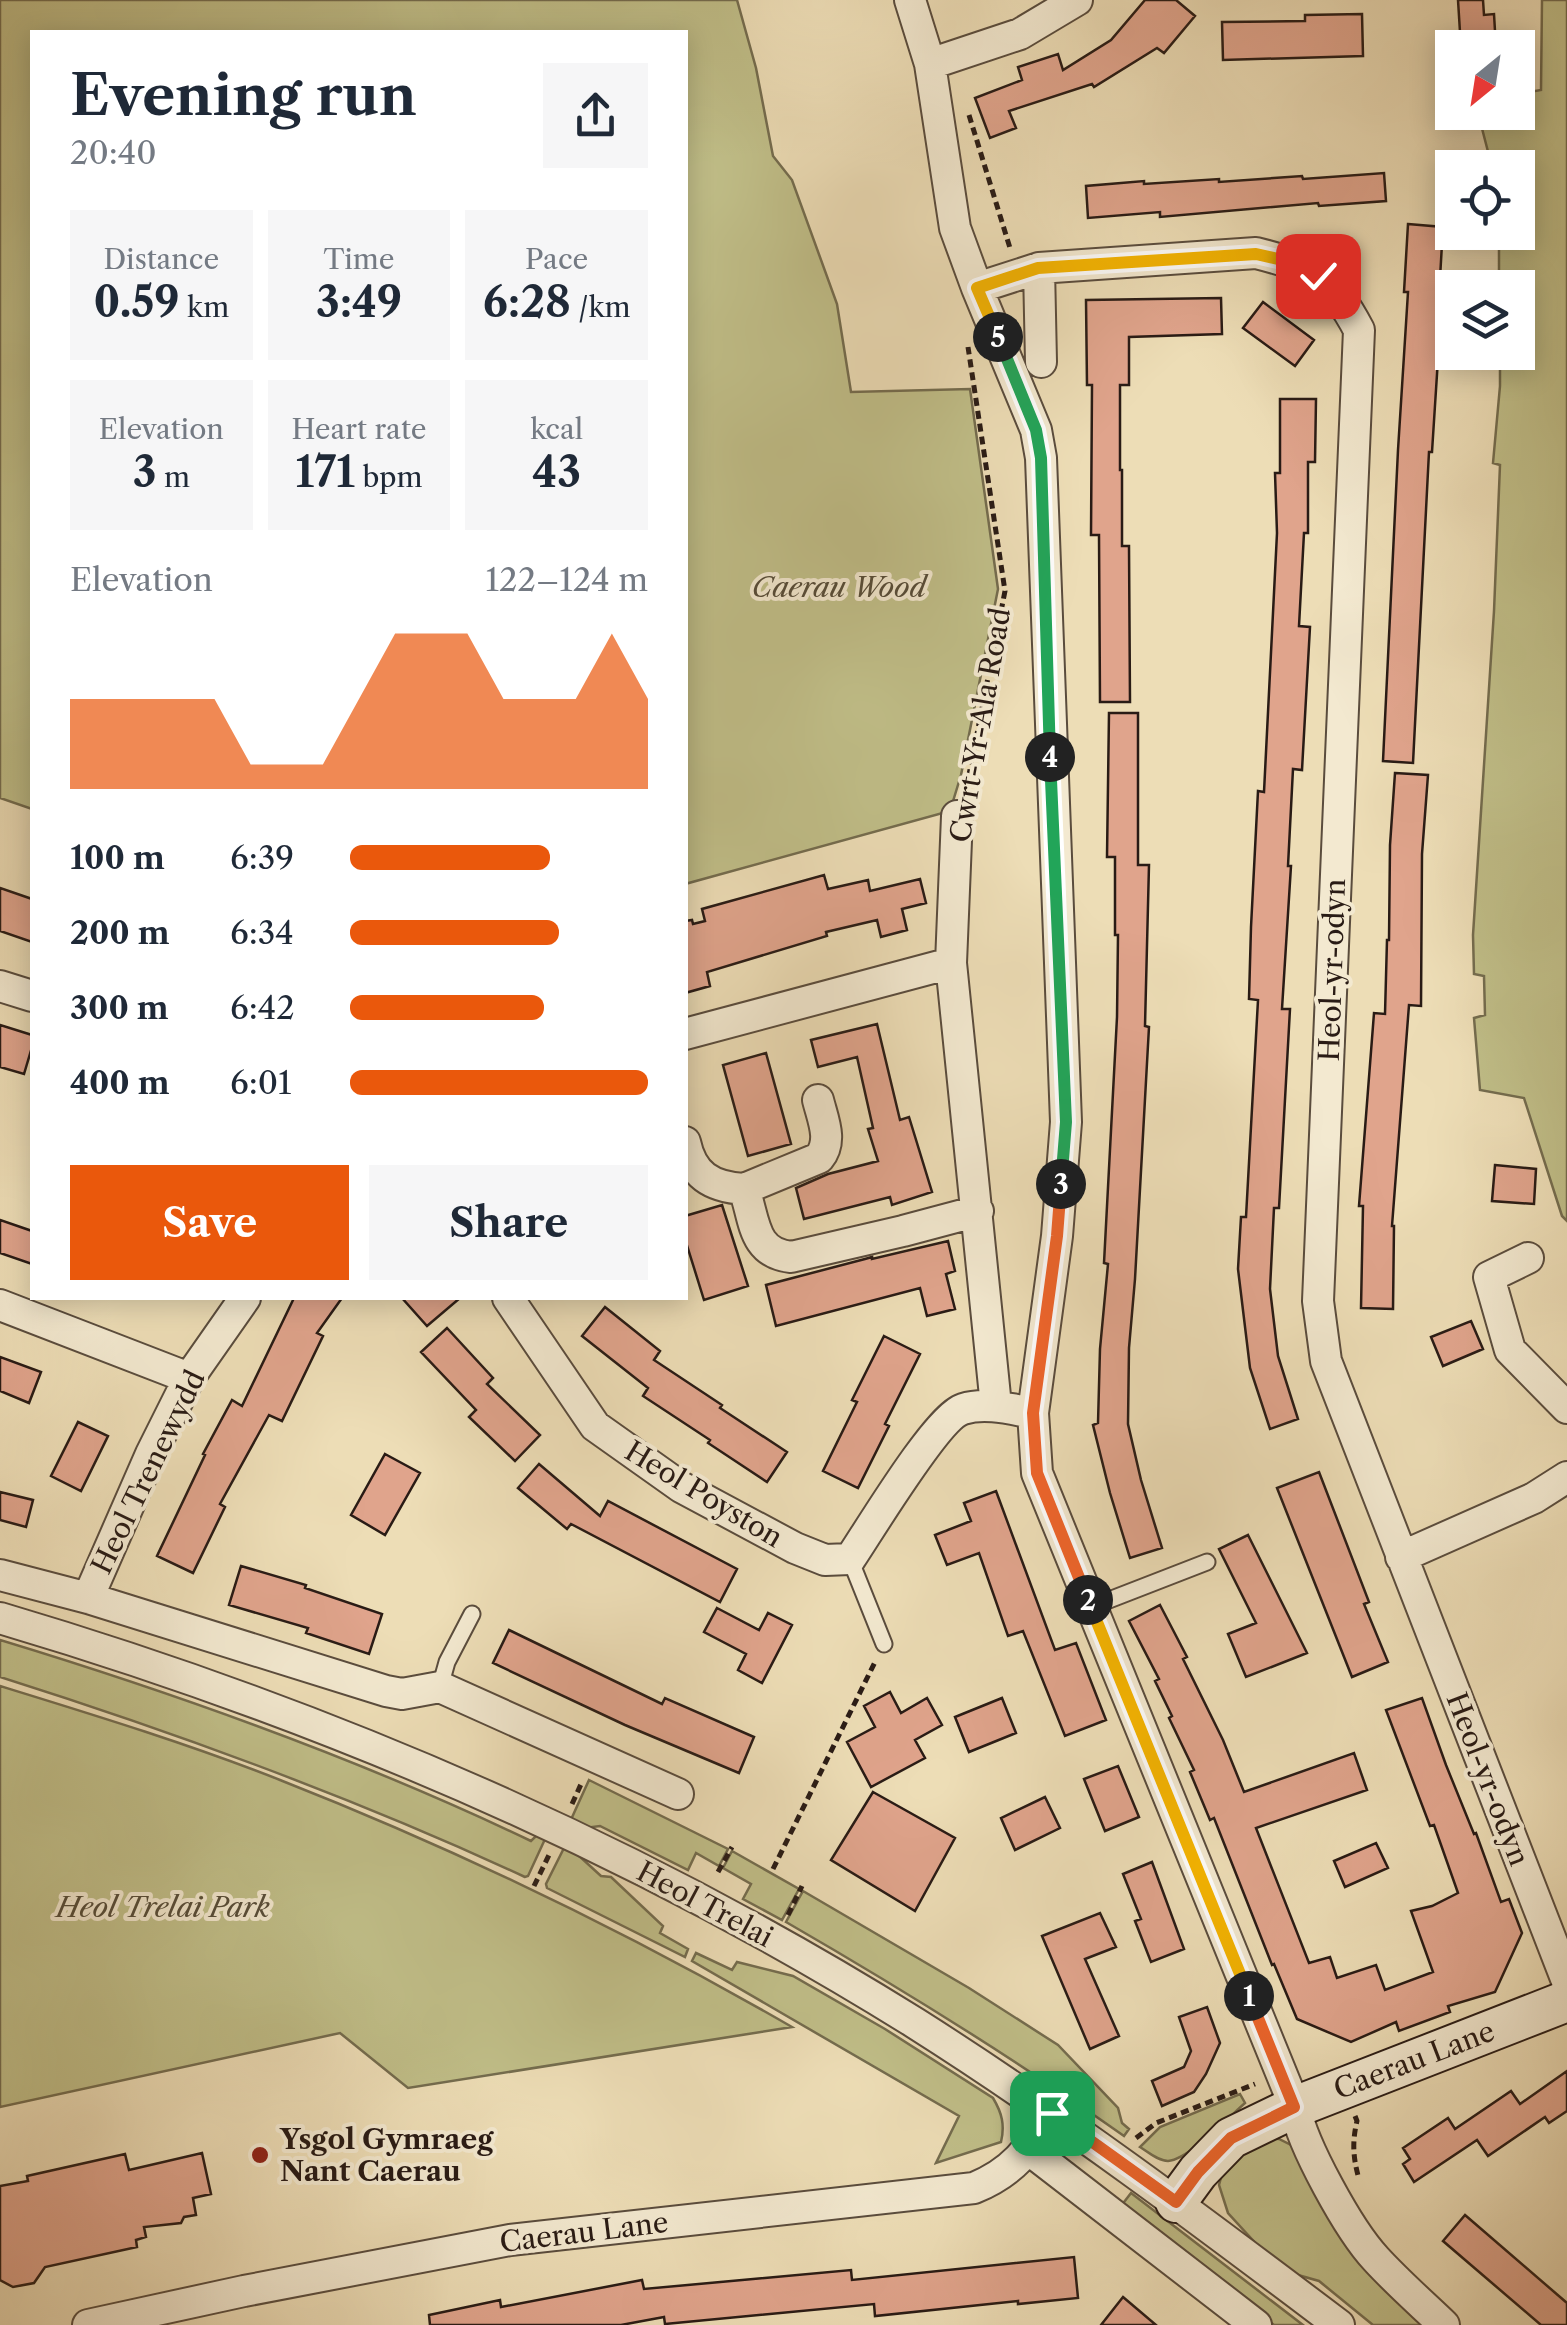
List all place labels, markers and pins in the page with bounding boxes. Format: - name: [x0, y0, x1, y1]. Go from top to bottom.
- pin: [1276, 234, 1361, 319]
- pin: 5: [973, 312, 1023, 362]
- pin: 4: [1025, 732, 1075, 782]
- pin: 3: [1036, 1159, 1086, 1209]
- pin: 2: [1063, 1575, 1113, 1625]
- pin: 1: [1224, 1971, 1274, 2021]
- pin: [1010, 2071, 1095, 2156]
- place label: Ysgol Gymraeg Nant Caerau: [279, 2122, 494, 2188]
- marker: Ysgol Gymraeg Nant Caerau: [249, 2144, 271, 2166]

